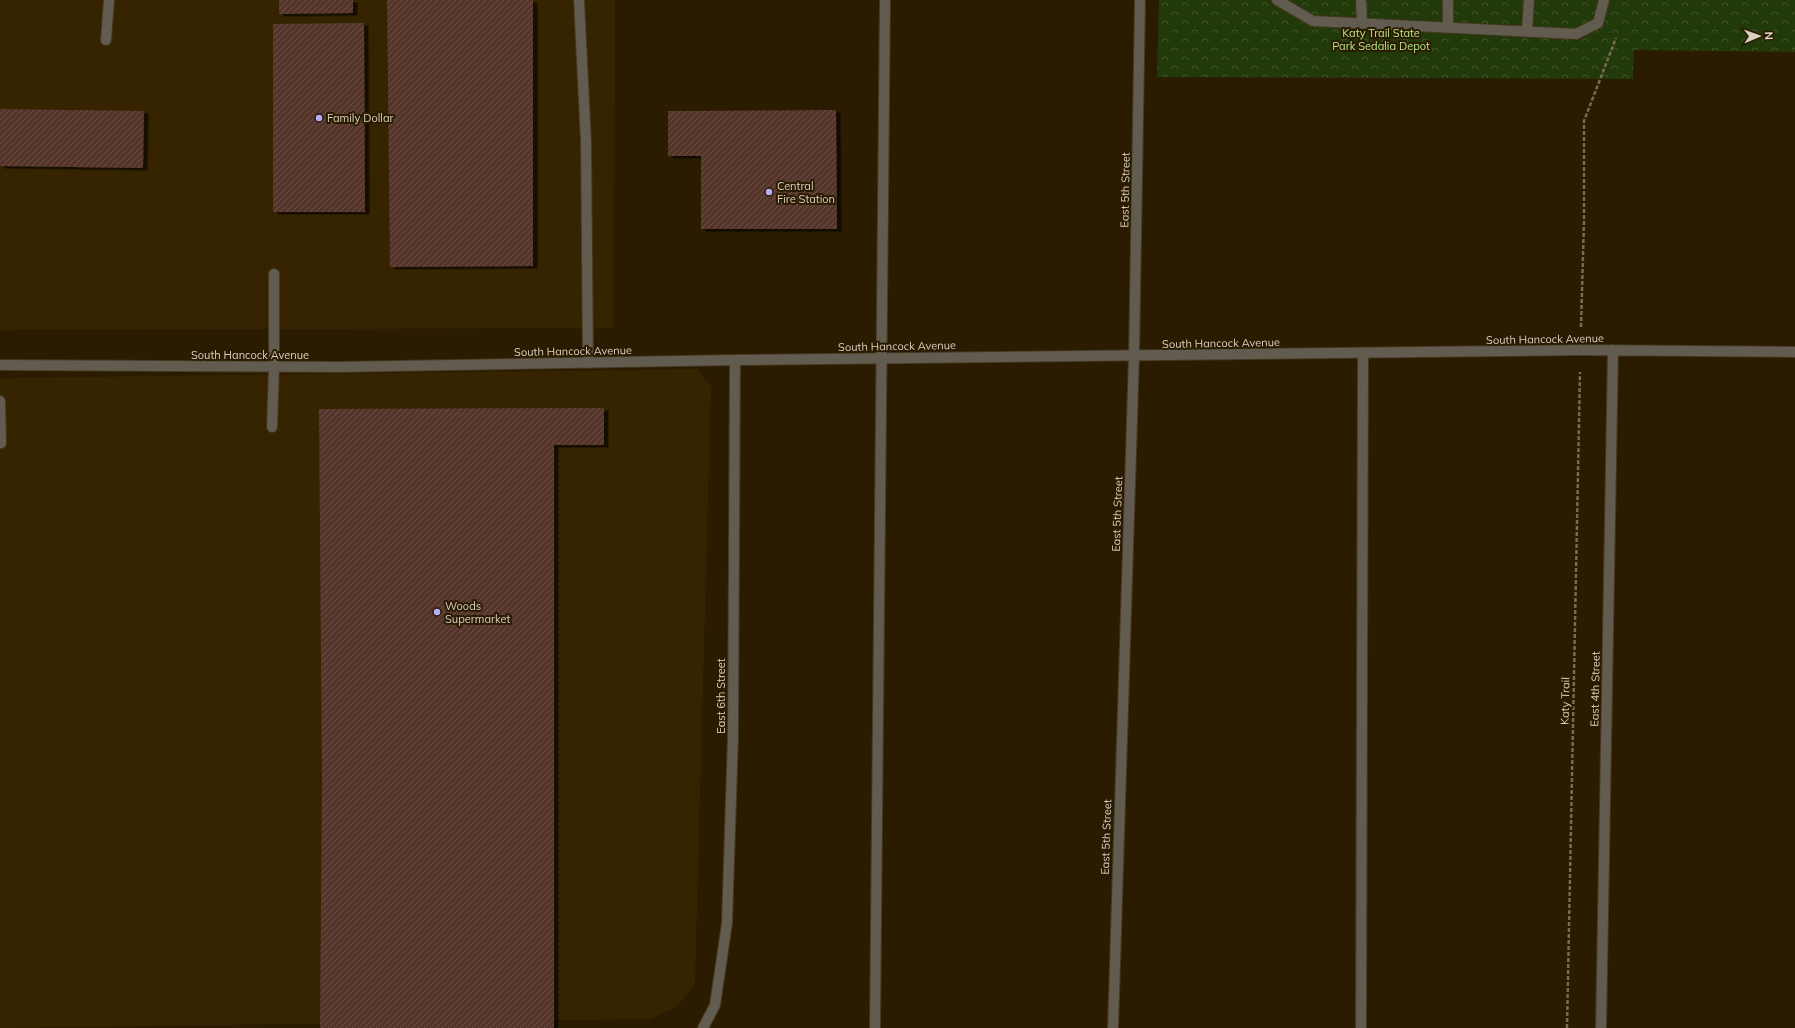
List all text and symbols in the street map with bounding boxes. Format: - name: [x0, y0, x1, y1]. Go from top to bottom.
- north arrow: [1739, 16, 1779, 56]
- park label: Katy Trail State Park Sedalia Depot: [1332, 26, 1430, 53]
- text: N: [1762, 31, 1776, 40]
- place label: Family Dollar: [327, 111, 394, 125]
- marker: Family Dollar: [314, 113, 324, 123]
- street label: East 5th Street: [1117, 152, 1133, 228]
- place label: Central Fire Station: [777, 179, 835, 206]
- marker: Central Fire Station: [764, 187, 774, 197]
- street label: South Hancock Avenue: [1486, 331, 1604, 347]
- street label: South Hancock Avenue: [1162, 335, 1280, 351]
- street label: South Hancock Avenue: [838, 338, 956, 354]
- street label: South Hancock Avenue: [514, 343, 632, 359]
- street label: South Hancock Avenue: [191, 348, 309, 362]
- street label: East 5th Street: [1109, 476, 1125, 552]
- place label: Woods Supermarket: [445, 599, 511, 626]
- marker: Woods Supermarket: [432, 607, 442, 617]
- street label: East 4th Street: [1587, 651, 1603, 727]
- street label: East 6th Street: [714, 658, 728, 734]
- street label: Katy Trail: [1558, 677, 1572, 725]
- street label: East 5th Street: [1098, 799, 1114, 875]

